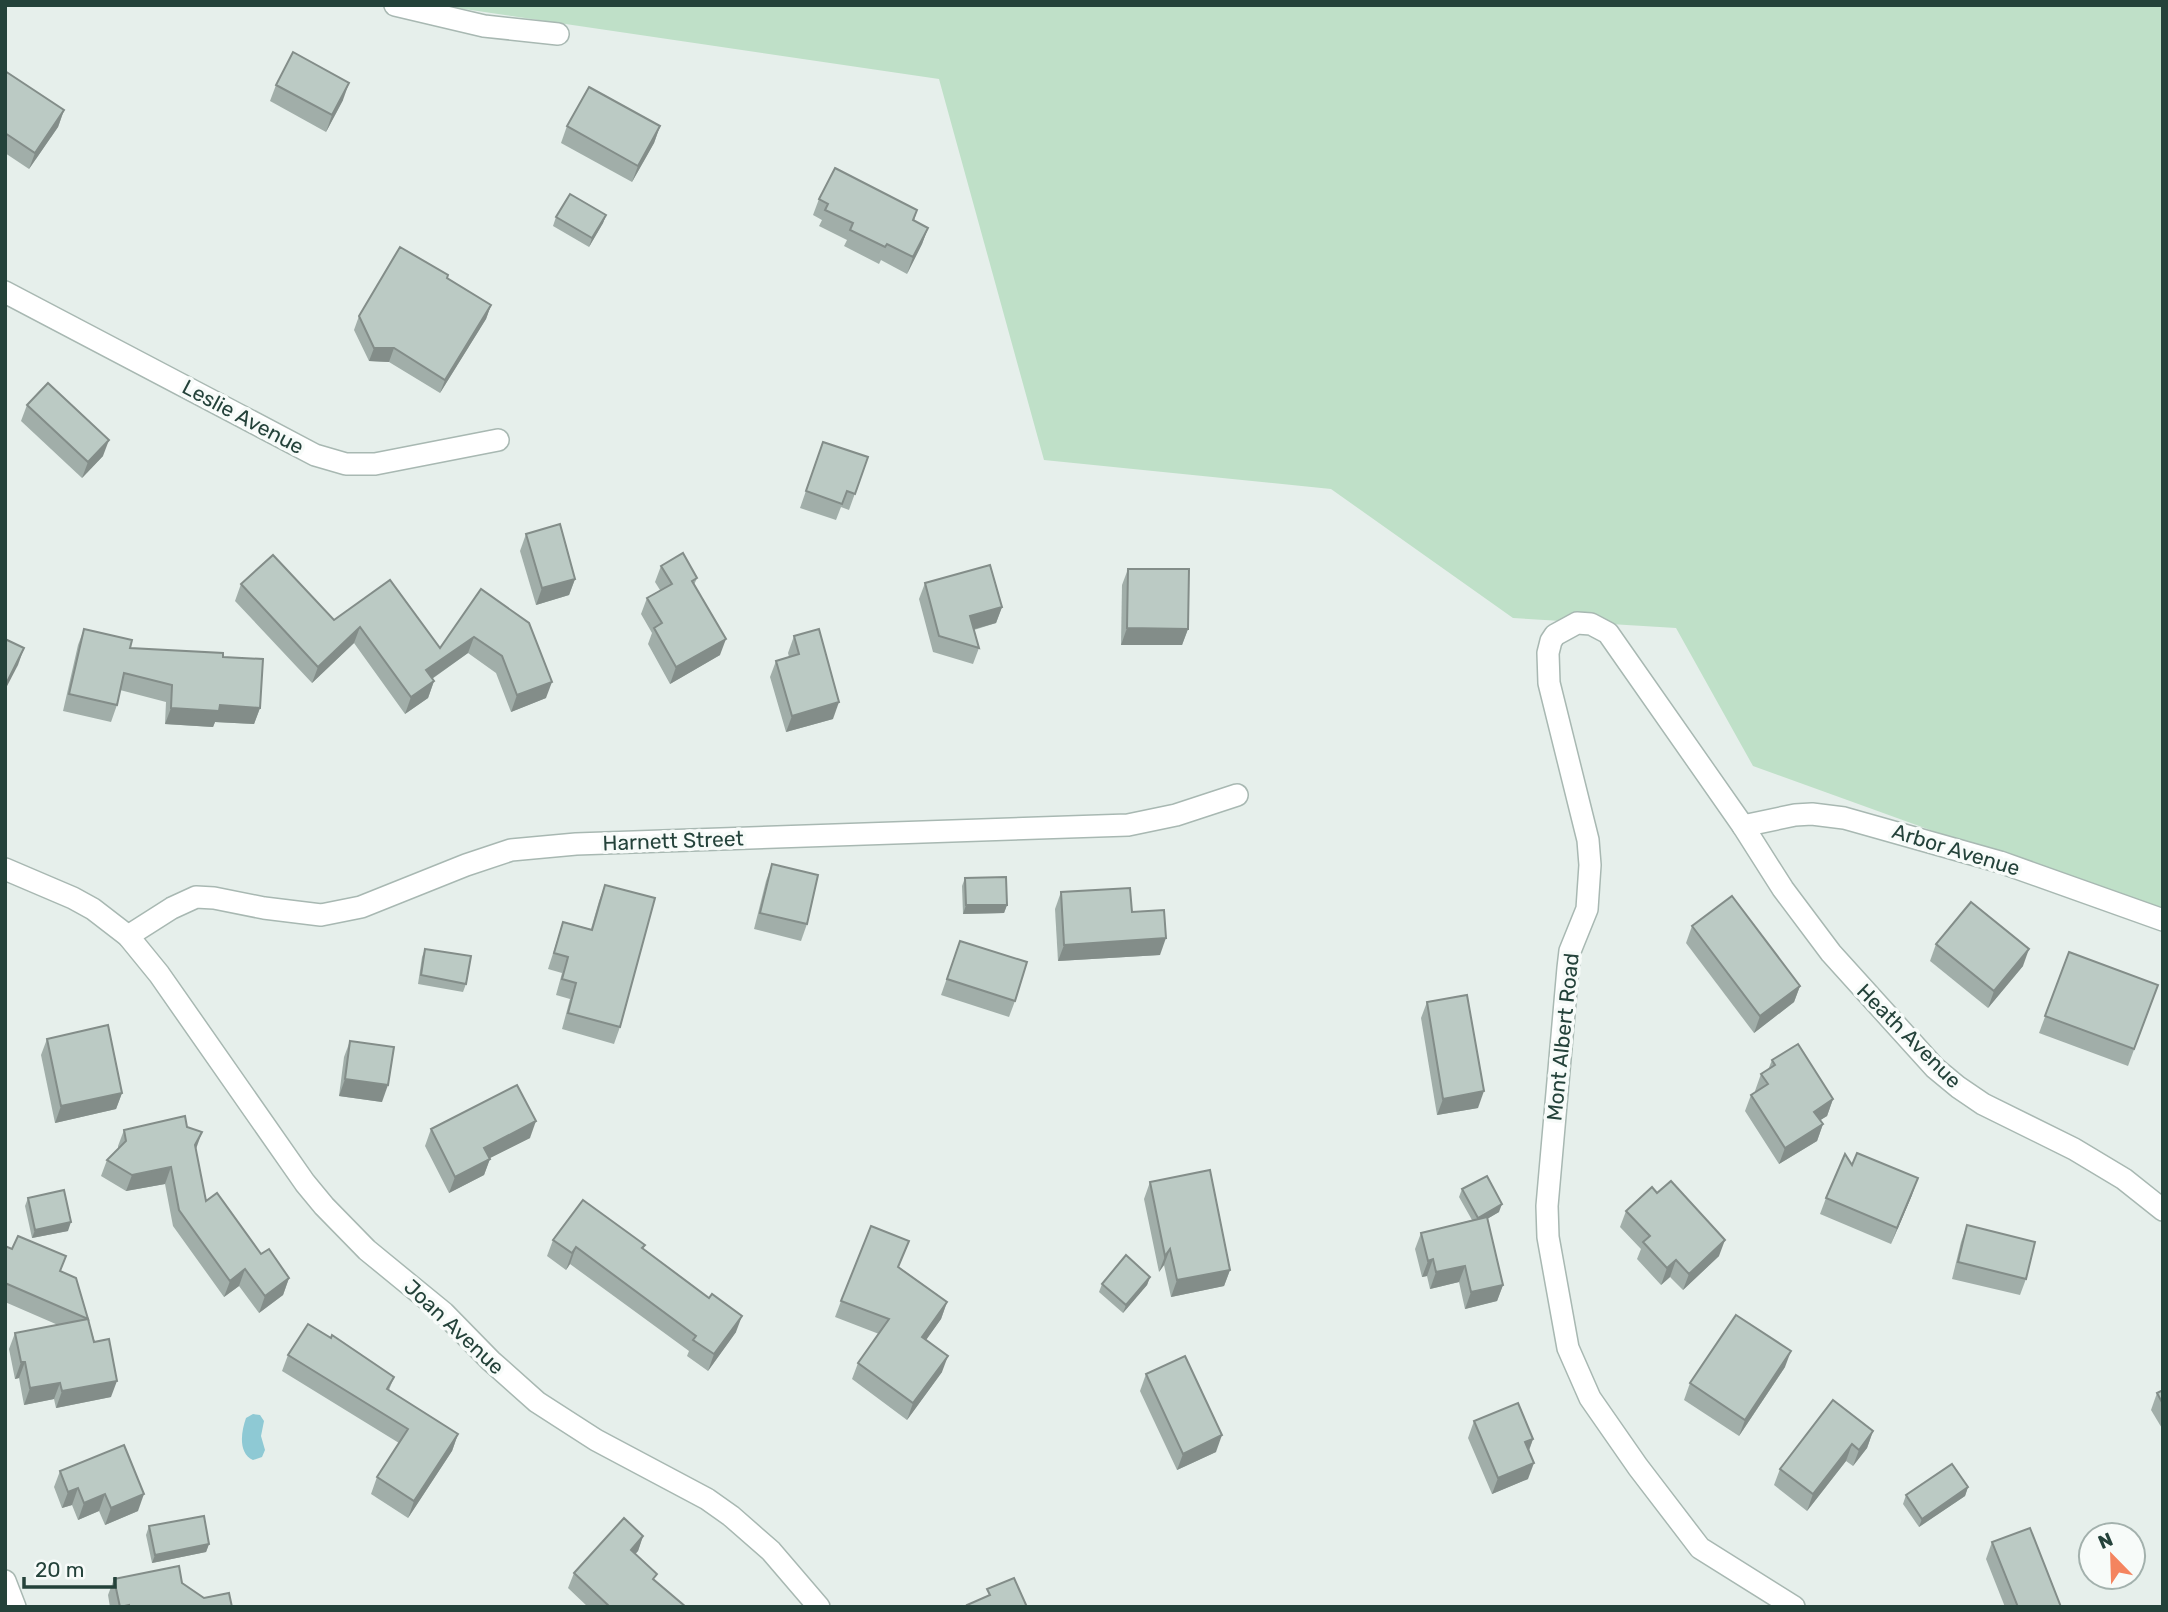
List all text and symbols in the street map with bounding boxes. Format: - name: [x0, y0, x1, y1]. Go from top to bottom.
- street label: Leslie Avenue: [178, 374, 308, 459]
- street label: Arbor Avenue: [1889, 818, 2023, 881]
- street label: Harnett Street: [602, 826, 744, 855]
- street label: Mont Albert Road: [1541, 952, 1584, 1122]
- street label: Heath Avenue: [1852, 978, 1967, 1093]
- street label: Joan Avenue: [399, 1274, 510, 1379]
- north arrow: [2077, 1521, 2147, 1591]
- text: N: [2095, 1528, 2116, 1554]
- scale bar: [24, 1546, 116, 1590]
- text: 20 m: [35, 1557, 84, 1582]

